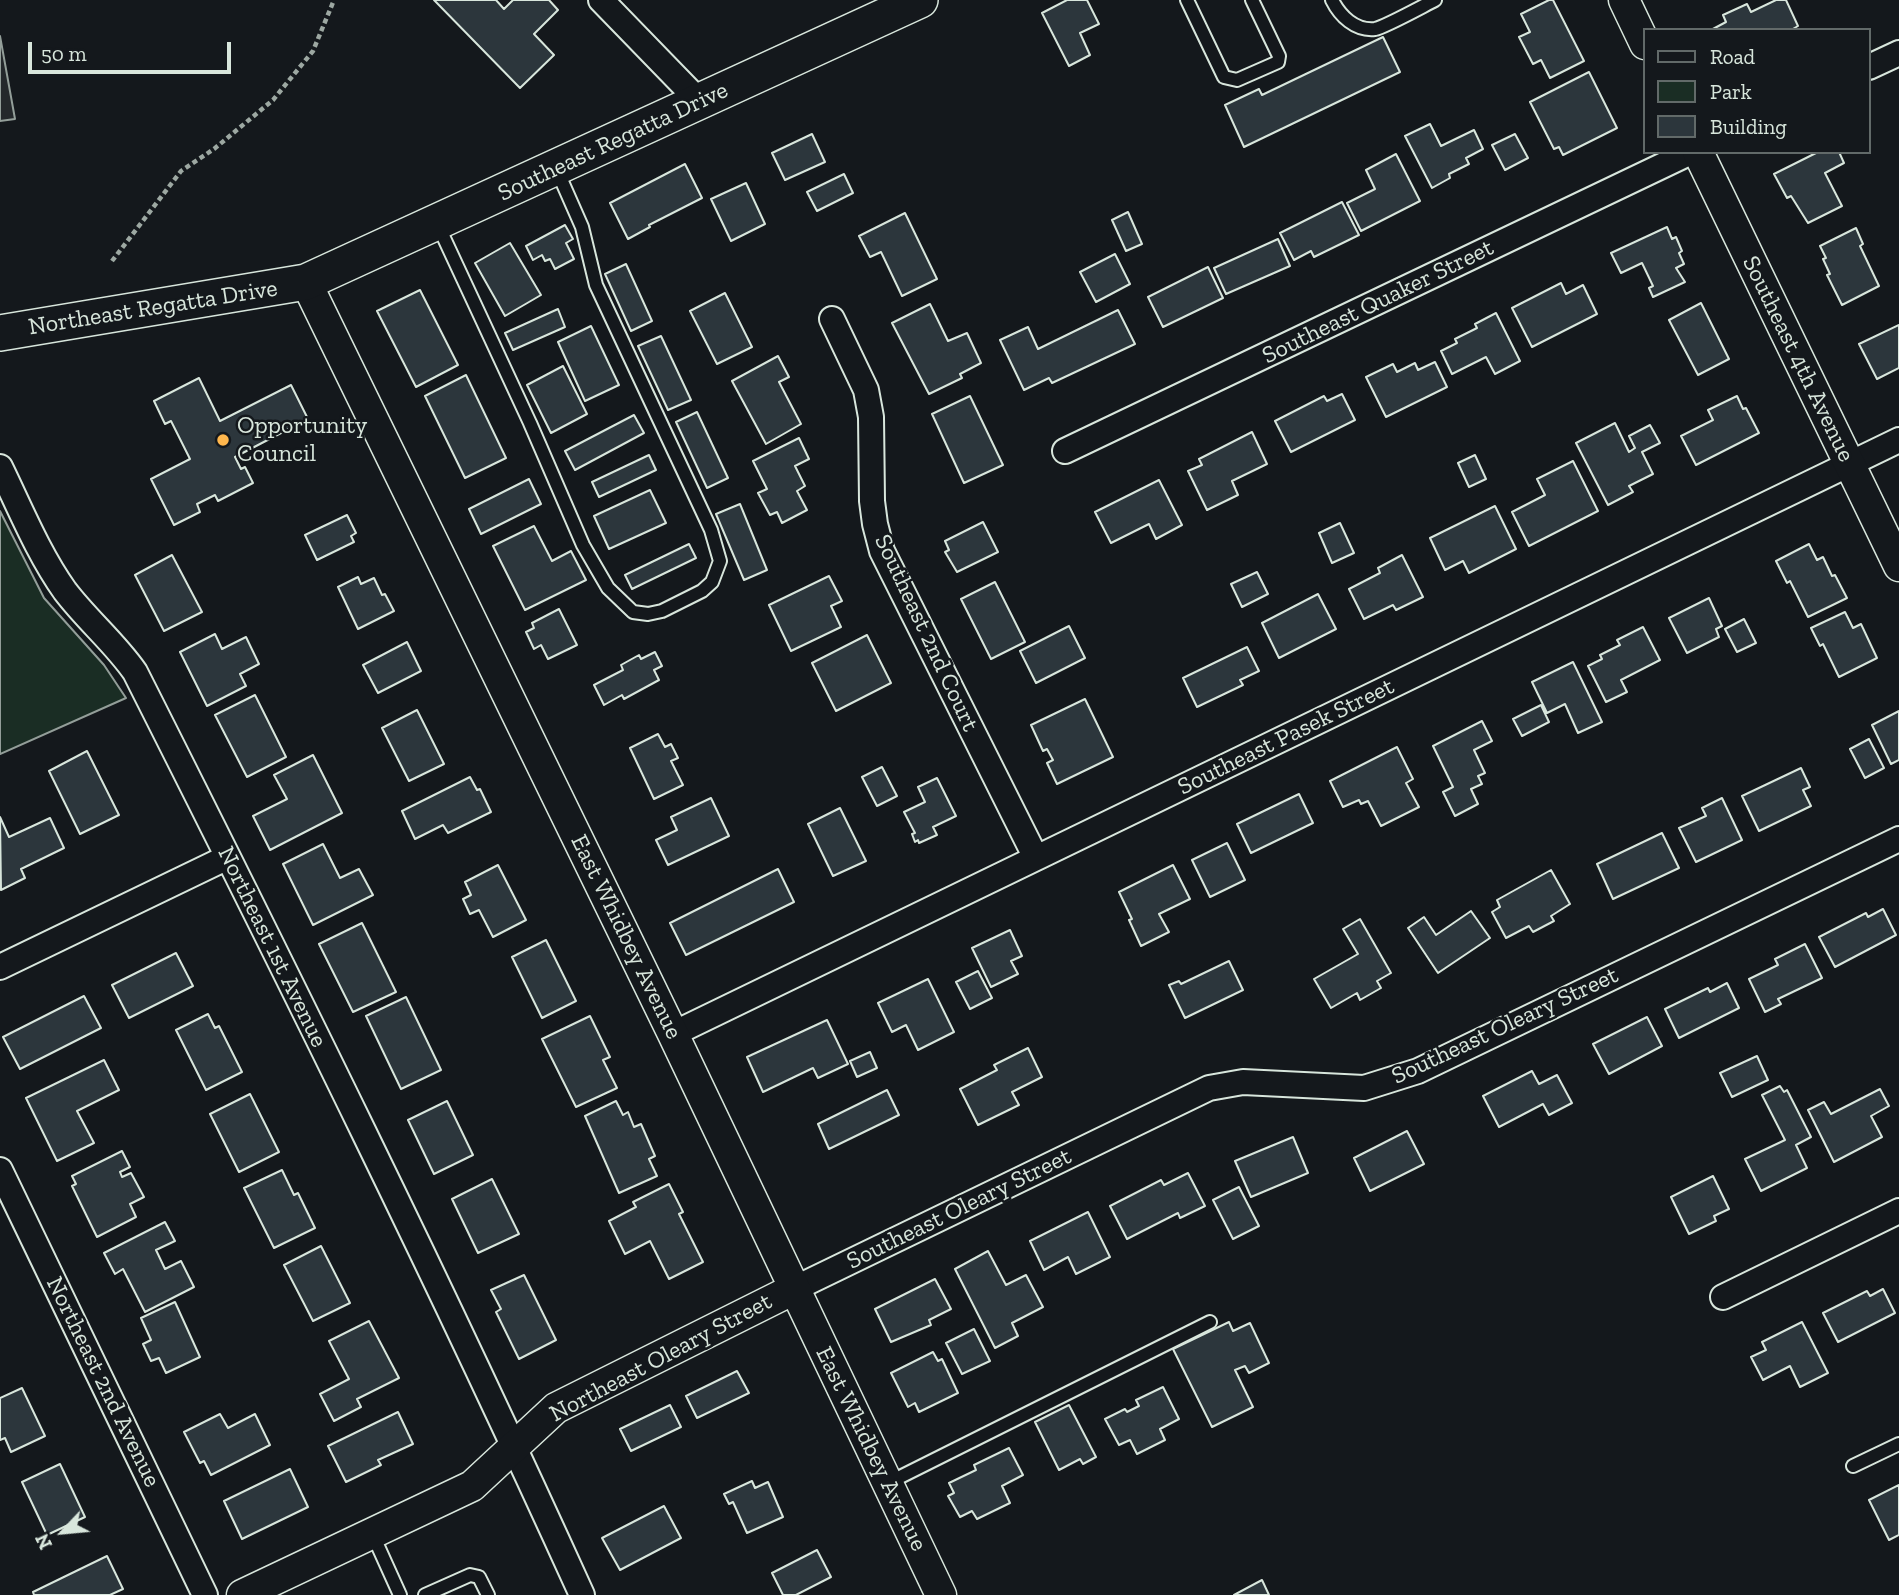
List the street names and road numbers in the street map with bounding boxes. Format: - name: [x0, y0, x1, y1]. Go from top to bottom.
- street label: Southeast Regatta Drive: [493, 76, 733, 208]
- street label: Southeast Quaker Street: [1258, 233, 1498, 371]
- street label: Southeast 4th Avenue: [1736, 251, 1860, 467]
- street label: Northeast Regatta Drive: [27, 274, 279, 342]
- street label: Southeast 2nd Court: [868, 530, 984, 736]
- street label: Southeast Pasek Street: [1173, 672, 1399, 802]
- street label: East Whidbey Avenue: [564, 830, 688, 1044]
- street label: Northeast 1st Avenue: [211, 842, 333, 1052]
- street label: Southeast Oleary Street: [1387, 961, 1623, 1091]
- street label: Southeast Oleary Street: [842, 1142, 1076, 1276]
- street label: Northeast 2nd Avenue: [40, 1272, 166, 1492]
- street label: Northeast Oleary Street: [545, 1287, 777, 1429]
- street label: East Whidbey Avenue: [809, 1342, 933, 1556]

